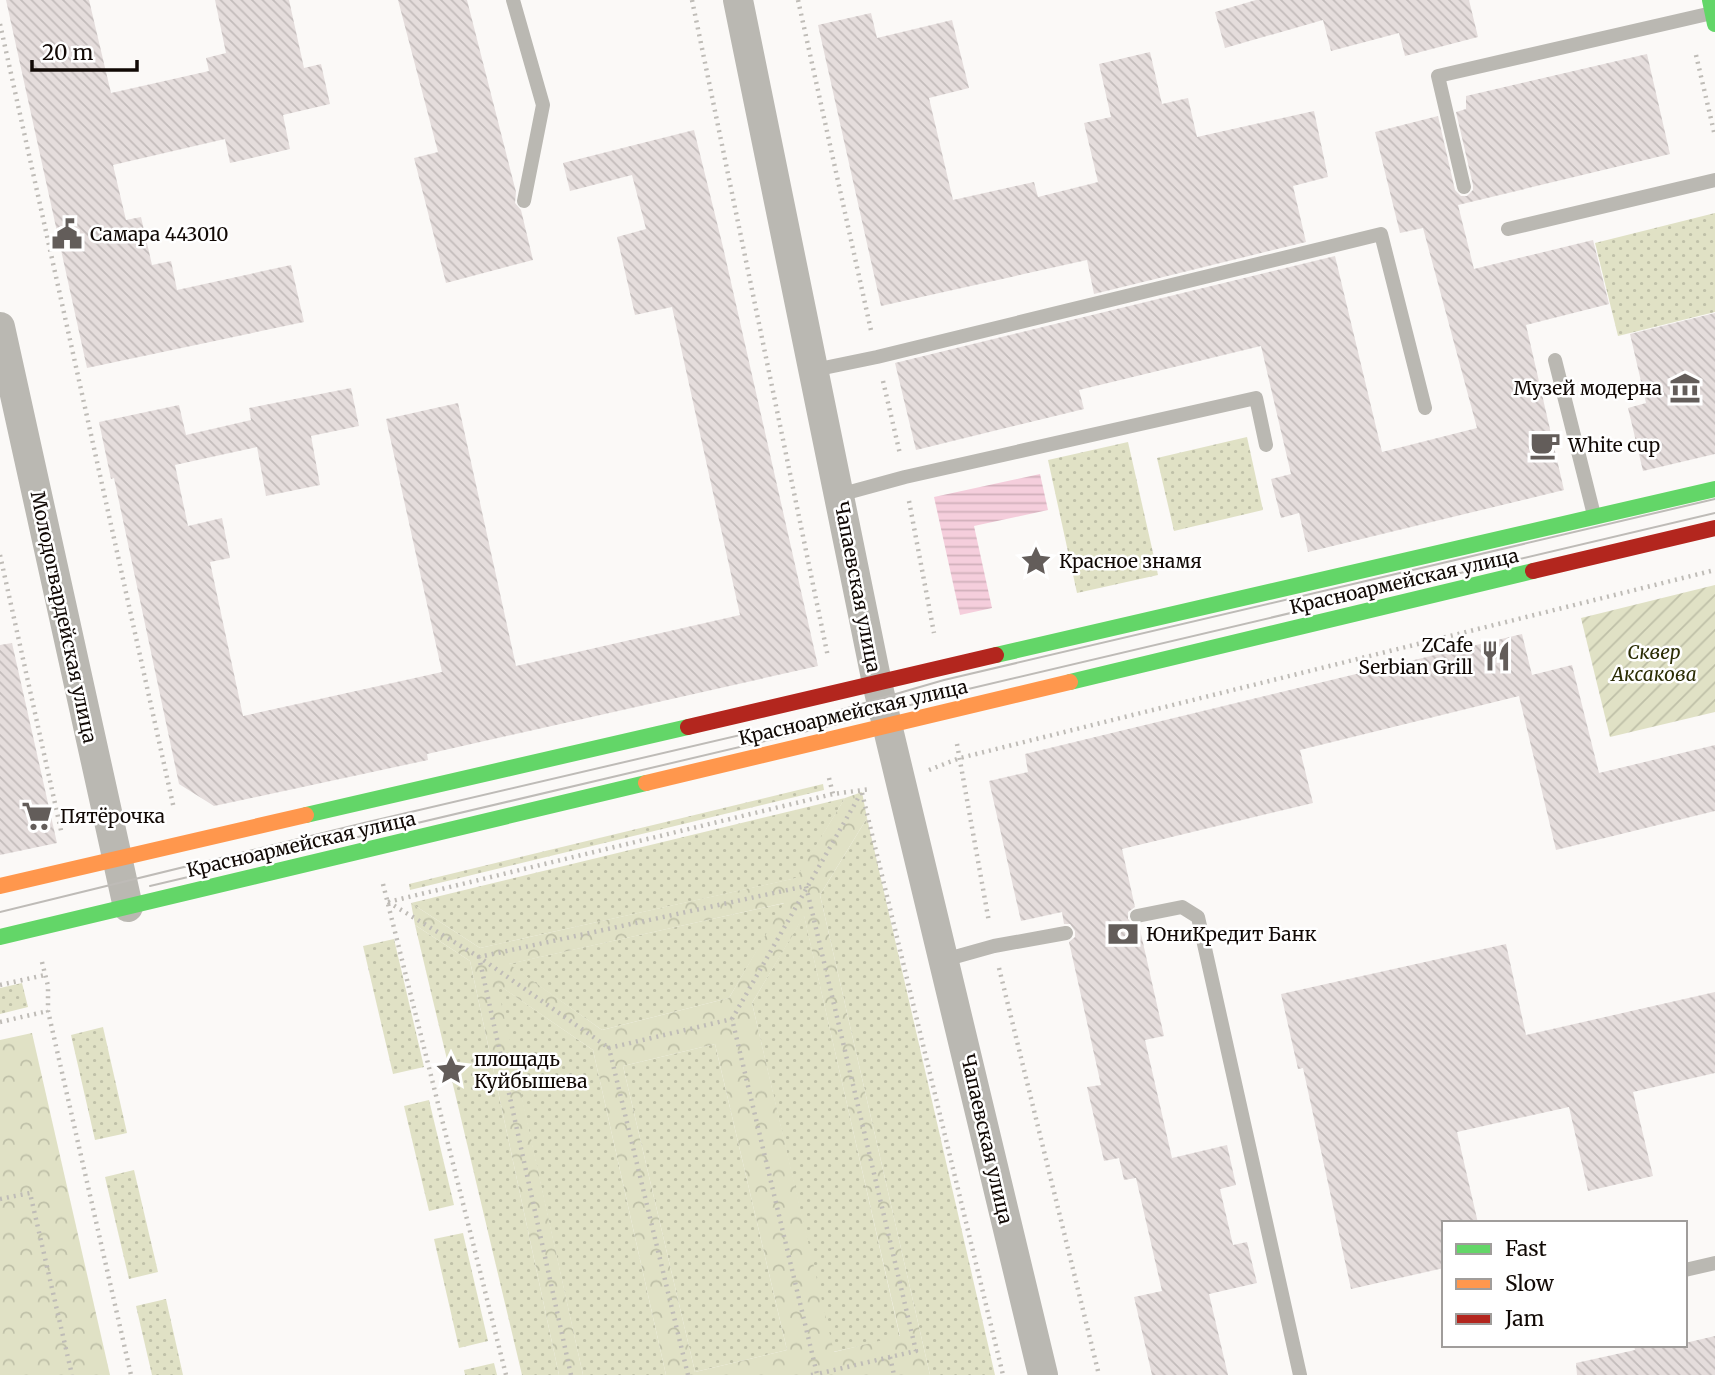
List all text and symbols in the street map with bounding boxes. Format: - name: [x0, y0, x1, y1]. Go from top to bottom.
- scale bar: [32, 28, 136, 72]
- text: 20 m: [42, 39, 94, 66]
- public building icon: Самара 443010: [50, 217, 84, 251]
- place label: Самара 443010: [90, 222, 229, 246]
- museum icon: Музей модерна: [1668, 371, 1702, 405]
- place label: Музей модерна: [1513, 376, 1662, 400]
- cafe icon: White cup: [1528, 428, 1562, 462]
- place label: White cup: [1567, 433, 1660, 457]
- street label: Молодогвардейская улица: [26, 489, 102, 745]
- street label: Чапаевская улица: [830, 499, 886, 675]
- street label: Красноармейская улица: [1287, 543, 1521, 619]
- place icon: Красное знамя: [1019, 544, 1053, 578]
- place label: Красное знамя: [1059, 549, 1202, 573]
- place label: ZCafe Serbian Grill: [1359, 633, 1473, 679]
- restaurant icon: ZCafe Serbian Grill: [1479, 639, 1513, 673]
- park label: Сквер Аксакова: [1609, 640, 1697, 686]
- street label: Красноармейская улица: [736, 674, 970, 750]
- supermarket icon: Пятёрочка: [20, 799, 54, 833]
- place label: Пятёрочка: [60, 804, 165, 828]
- street label: Красноармейская улица: [184, 806, 418, 882]
- bank icon: ЮниКредит Банк: [1106, 917, 1140, 951]
- place label: ЮниКредит Банк: [1146, 922, 1316, 946]
- place label: площадь Куйбышева: [474, 1047, 588, 1093]
- street label: Чапаевская улица: [956, 1052, 1018, 1226]
- place icon: площадь Куйбышева: [434, 1053, 468, 1087]
- legend: [1442, 1221, 1687, 1347]
- text: Fast: [1505, 1235, 1547, 1262]
- text: Slow: [1505, 1270, 1554, 1297]
- text: Jam: [1504, 1305, 1544, 1332]

